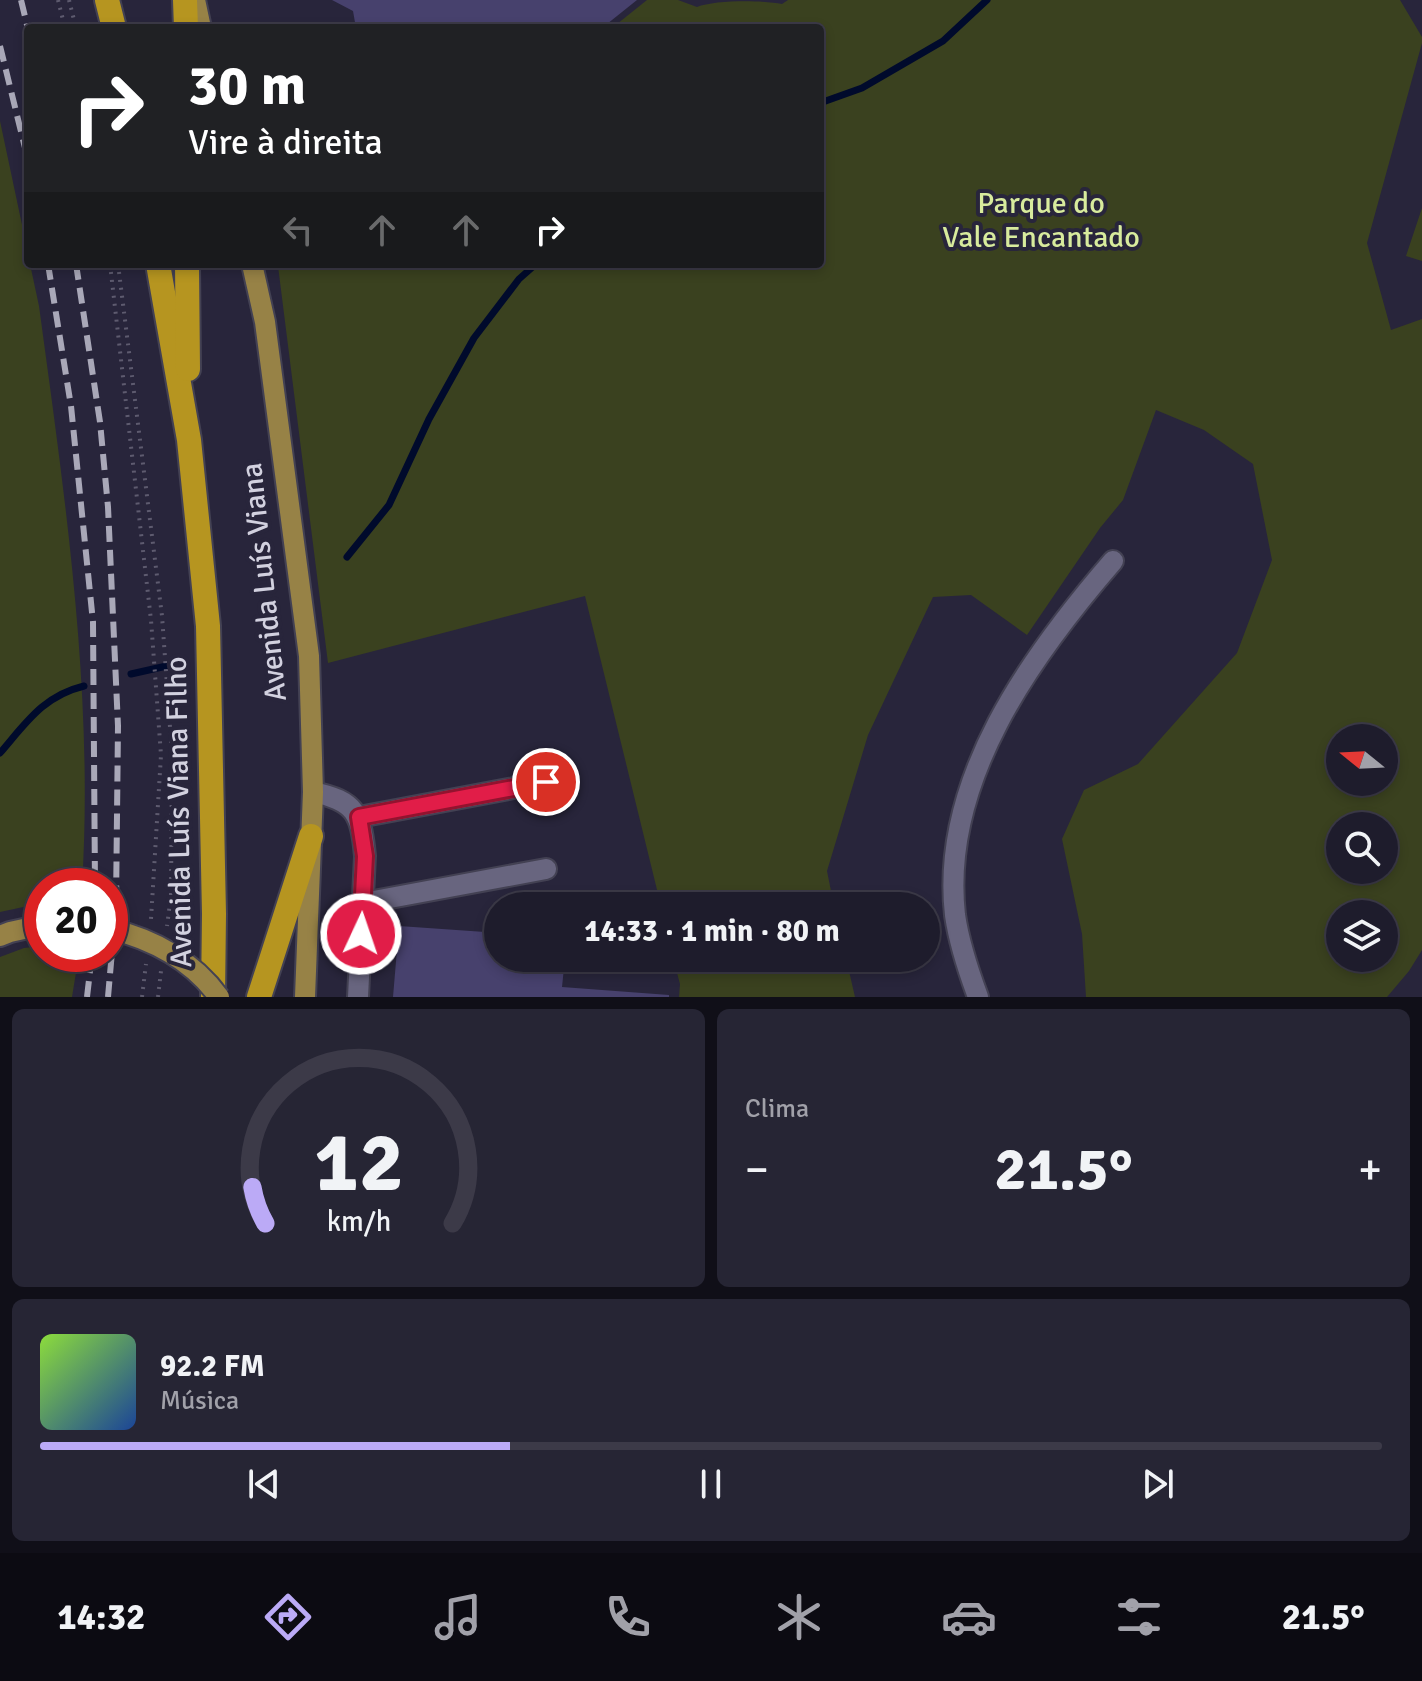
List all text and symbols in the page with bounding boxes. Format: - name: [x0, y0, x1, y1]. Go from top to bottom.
- text: 30 m: [188, 51, 306, 120]
- icon: right: [56, 56, 160, 160]
- text: Vire à direita: [188, 120, 383, 165]
- park label: Parque do Vale Encantado: [942, 185, 1140, 256]
- icon: left: [276, 208, 320, 252]
- icon: ahead: [360, 208, 404, 252]
- icon: ahead: [444, 208, 488, 252]
- icon: right: [528, 208, 572, 252]
- street label: Avenida Luís Viana: [233, 461, 295, 703]
- street label: Avenida Luís Viana Filho: [158, 656, 200, 968]
- north arrow: [1326, 724, 1398, 796]
- map controls: [1326, 724, 1398, 972]
- pin: [512, 748, 580, 816]
- icon: arrive: [524, 760, 568, 804]
- button: search: [1326, 812, 1398, 884]
- speed limit sign: 20: [24, 868, 128, 972]
- position arrow: [319, 892, 403, 976]
- button: layers: [1326, 900, 1398, 972]
- text: 14:33 · 1 min · 80 m: [584, 913, 840, 950]
- text: Clima: [745, 1093, 809, 1125]
- text: 12: [314, 1112, 403, 1214]
- text: 21.5°: [994, 1133, 1133, 1207]
- text: −: [745, 1143, 769, 1197]
- text: +: [1358, 1143, 1382, 1197]
- text: km/h: [326, 1204, 391, 1239]
- text: 92.2 FM: [160, 1348, 265, 1385]
- text: Música: [160, 1385, 239, 1417]
- icon: previous: [242, 1462, 286, 1506]
- icon: pause: [689, 1462, 733, 1506]
- icon: next: [1136, 1462, 1180, 1506]
- icon: directions: [260, 1589, 316, 1645]
- icon: music: [430, 1589, 486, 1645]
- icon: phone: [600, 1589, 656, 1645]
- icon: climate: [771, 1589, 827, 1645]
- icon: car: [941, 1589, 997, 1645]
- icon: filters: [1111, 1589, 1167, 1645]
- text: 14:32: [57, 1595, 146, 1640]
- text: 21.5°: [1282, 1595, 1365, 1640]

